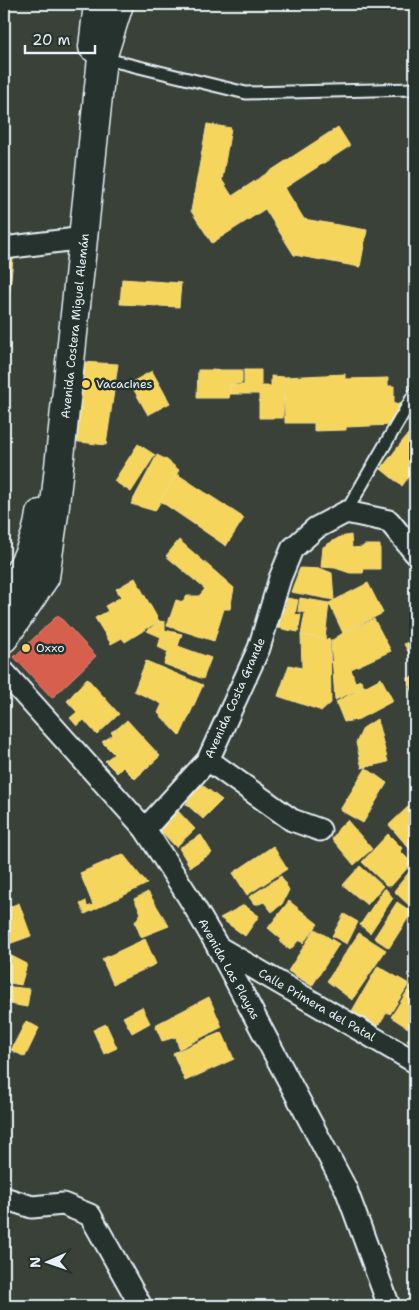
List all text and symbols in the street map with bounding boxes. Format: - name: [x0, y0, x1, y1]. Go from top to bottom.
- scale bar: [25, 22, 95, 54]
- text: 20 m: [32, 30, 71, 50]
- street label: Avenida Costera Miguel Alemán: [57, 233, 93, 419]
- place label: Vacacines: [96, 376, 153, 392]
- marker: Vacacines: [80, 378, 92, 390]
- street label: Avenida Costa Grande: [201, 635, 269, 761]
- place label: Oxxo: [36, 640, 65, 656]
- marker: Oxxo: [20, 642, 32, 654]
- street label: Avenida Las Playas: [195, 916, 263, 1022]
- street label: Calle Primera del Patal: [256, 965, 379, 1045]
- north arrow: [22, 1238, 72, 1288]
- text: N: [26, 1257, 44, 1268]

